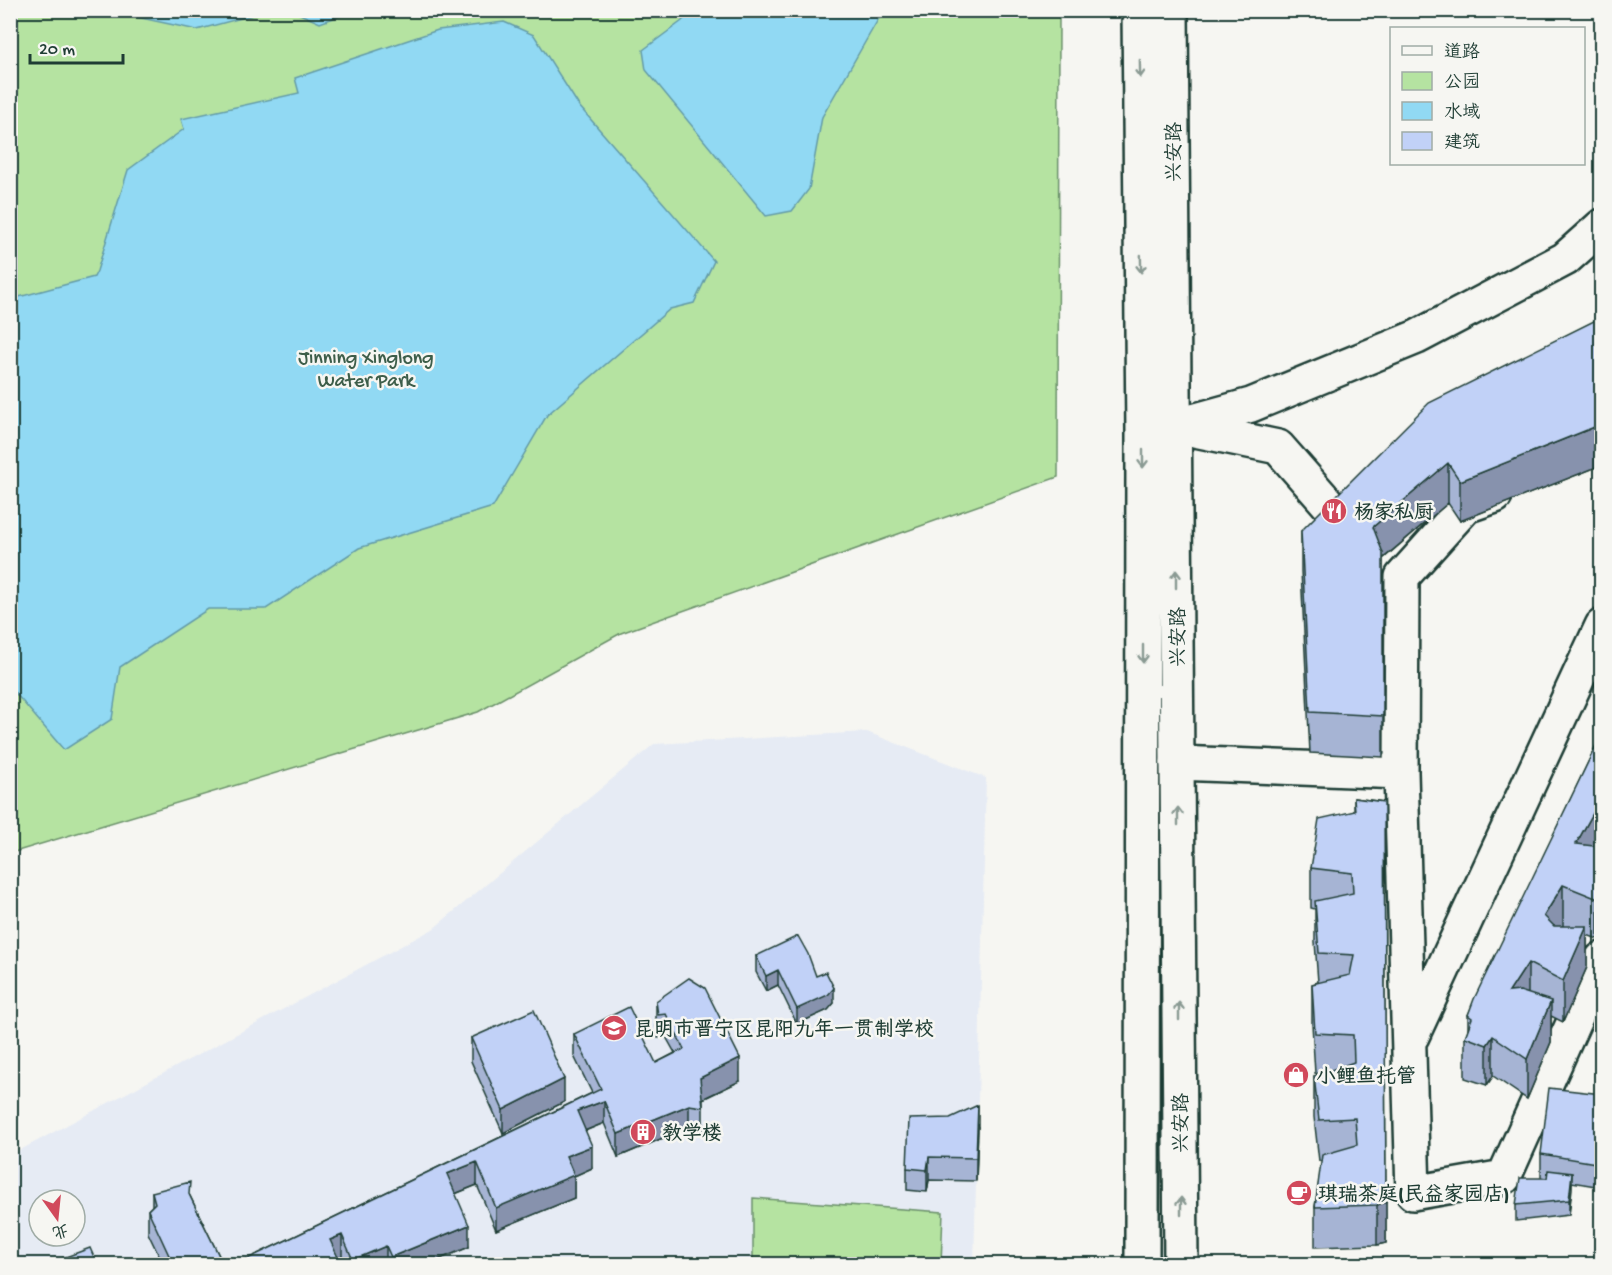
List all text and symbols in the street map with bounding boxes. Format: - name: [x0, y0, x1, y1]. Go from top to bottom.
- scale bar: [30, 27, 123, 65]
- legend: [1390, 27, 1585, 165]
- text: 20 m: [39, 40, 75, 61]
- text: 道路: [1444, 42, 1480, 64]
- one-way arrow: [1134, 58, 1146, 78]
- text: 公园: [1444, 72, 1480, 94]
- text: 水域: [1444, 102, 1480, 124]
- street label: 兴安路: [1163, 121, 1188, 182]
- text: 建筑: [1444, 132, 1480, 154]
- one-way arrow: [1136, 253, 1147, 273]
- park label: Jinning Xinglong Water Park: [298, 348, 434, 394]
- one-way arrow: [1137, 448, 1149, 468]
- restaurant icon: 杨家私厨: [1319, 496, 1349, 526]
- place label: 杨家私厨: [1354, 501, 1434, 526]
- one-way arrow: [1170, 570, 1182, 590]
- street label: 兴安路: [1167, 606, 1192, 667]
- one-way arrow: [1137, 643, 1149, 663]
- one-way arrow: [1172, 807, 1184, 827]
- one-way arrow: [1173, 1002, 1185, 1022]
- school or university icon: 昆明市晋宁区昆阳九年一贯制学校: [599, 1013, 629, 1043]
- place label: 昆明市晋宁区昆阳九年一贯制学校: [634, 1018, 934, 1043]
- shop icon: 小鲤鱼托管: [1281, 1060, 1311, 1090]
- place label: 小鲤鱼托管: [1316, 1065, 1416, 1090]
- street label: 兴安路: [1170, 1092, 1195, 1153]
- building icon: 教学楼: [628, 1117, 658, 1147]
- place label: 教学楼: [662, 1122, 722, 1147]
- cafe icon: 琪瑞茶庭(民益家园店): [1284, 1178, 1314, 1208]
- place label: 琪瑞茶庭(民益家园店): [1318, 1183, 1509, 1208]
- north arrow: [27, 1188, 87, 1248]
- one-way arrow: [1175, 1197, 1187, 1217]
- text: 北: [50, 1218, 70, 1241]

